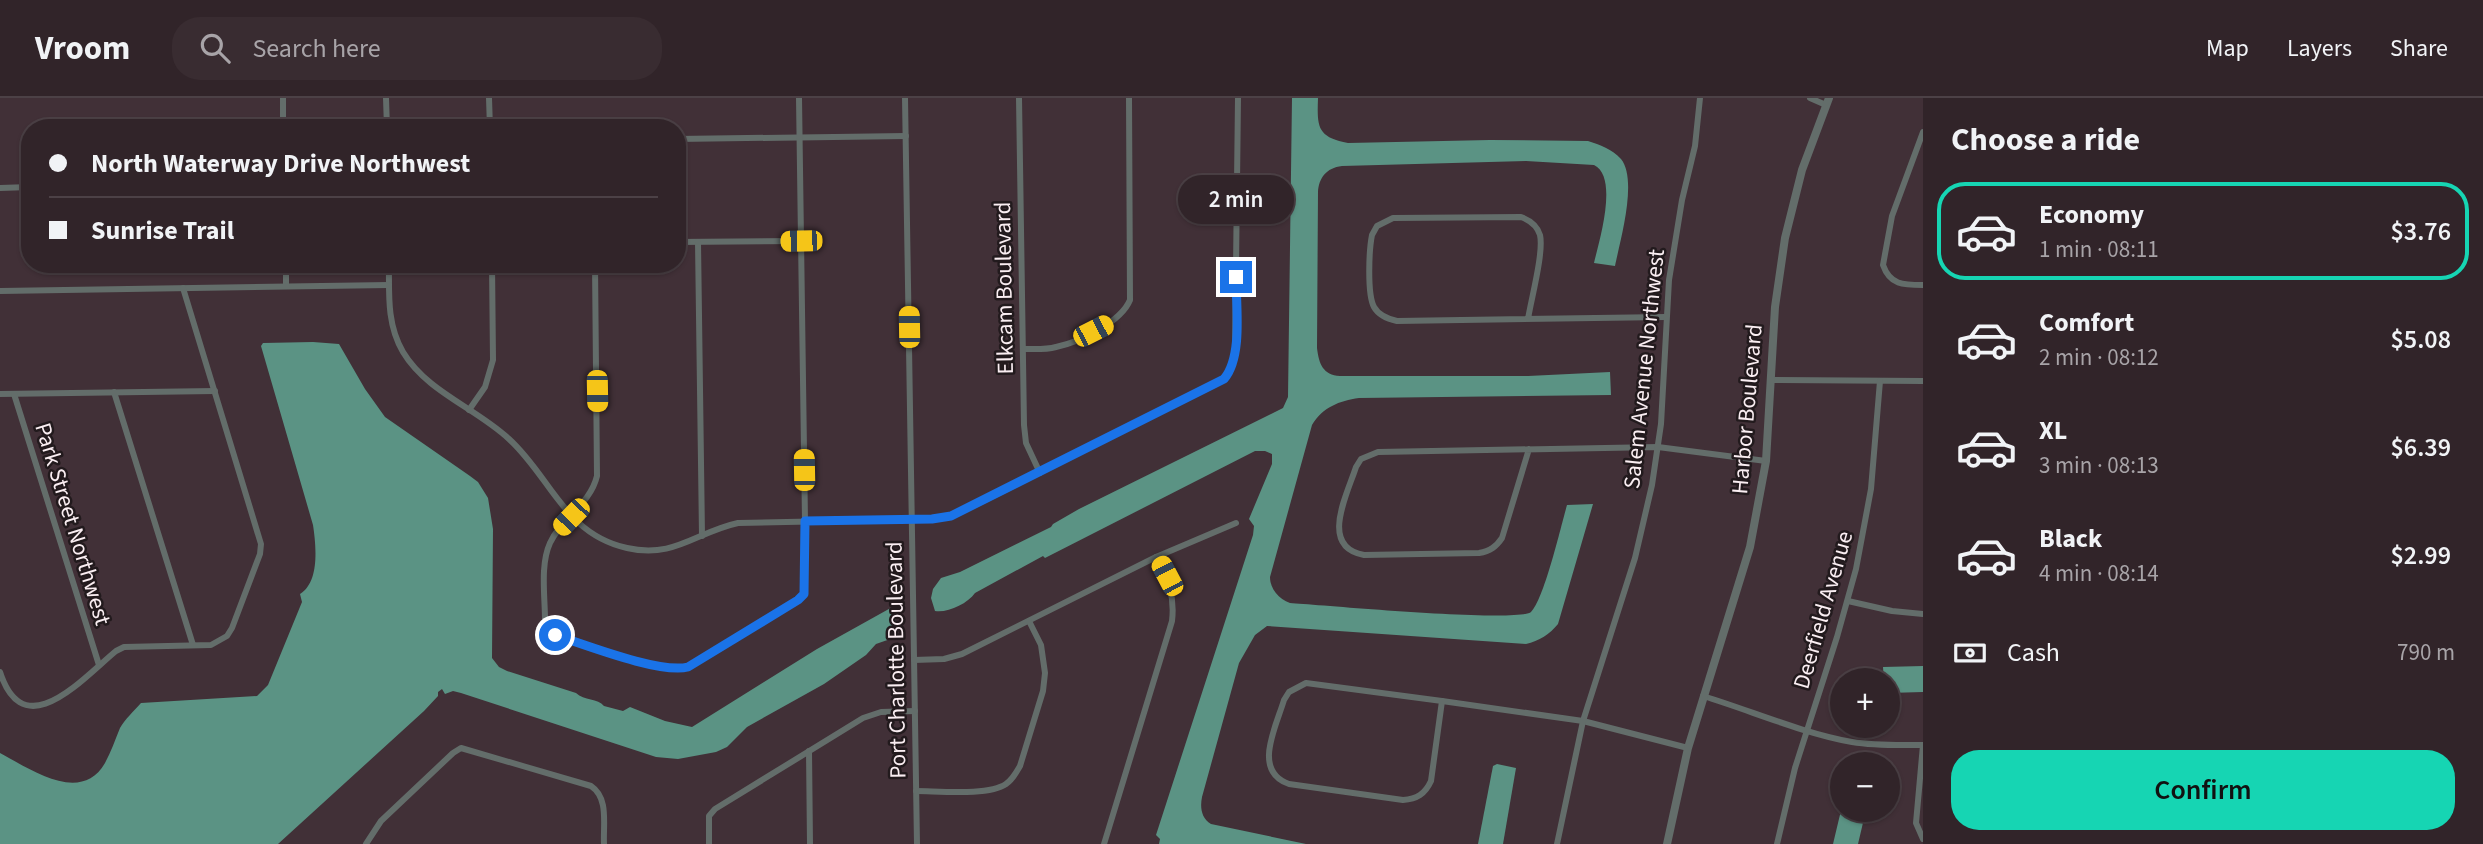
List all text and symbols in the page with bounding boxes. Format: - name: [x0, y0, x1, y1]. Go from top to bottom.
- search box: [172, 17, 662, 80]
- text: Vroom: [35, 25, 130, 72]
- icon: search: [196, 29, 234, 67]
- text: Search here: [252, 30, 381, 67]
- text: Map: [2206, 31, 2249, 66]
- text: Layers: [2287, 31, 2352, 66]
- text: Share: [2390, 31, 2448, 66]
- text: Choose a ride: [1951, 117, 2140, 163]
- text: North Waterway Drive Northwest: [91, 145, 470, 182]
- callout: 2 min: [1178, 176, 1294, 225]
- text: 2 min: [1209, 183, 1263, 216]
- text: Economy: [2039, 196, 2144, 233]
- icon: car: [1955, 200, 2018, 263]
- street label: Elkcam Boulevard: [986, 201, 1022, 375]
- text: Sunrise Trail: [91, 212, 234, 249]
- text: $3.76: [2390, 213, 2451, 250]
- car: [780, 230, 823, 252]
- text: 1 min · 08:11: [2039, 233, 2159, 266]
- street label: Salem Avenue Northwest: [1615, 247, 1673, 490]
- route end: [1220, 261, 1252, 293]
- text: Comfort: [2039, 304, 2134, 341]
- car: [899, 306, 920, 348]
- icon: car: [1955, 308, 2018, 371]
- car: [1070, 312, 1117, 350]
- text: $5.08: [2390, 321, 2451, 358]
- street label: Harbor Boulevard: [1723, 323, 1771, 495]
- text: 2 min · 08:12: [2039, 341, 2159, 374]
- car: [587, 370, 608, 412]
- text: XL: [2039, 412, 2067, 449]
- icon: car: [1955, 416, 2018, 479]
- street label: Park Street Northwest: [26, 419, 120, 630]
- text: $6.39: [2390, 429, 2451, 466]
- car: [794, 449, 815, 491]
- text: 3 min · 08:13: [2039, 449, 2159, 482]
- car: [549, 495, 594, 539]
- text: Black: [2039, 520, 2102, 557]
- icon: car: [1955, 524, 2018, 587]
- street label: Deerfield Avenue: [1785, 527, 1861, 693]
- text: $2.99: [2390, 537, 2451, 574]
- street label: Port Charlotte Boulevard: [877, 541, 915, 779]
- car: [1148, 553, 1187, 599]
- text: 4 min · 08:14: [2039, 557, 2159, 590]
- route start: [539, 619, 571, 651]
- icon: cash: [1951, 634, 1989, 672]
- text: Cash: [2007, 634, 2060, 671]
- text: 790 m: [2397, 636, 2455, 669]
- map controls: [1830, 668, 1900, 822]
- button: +: [1830, 668, 1900, 738]
- button: Confirm: [1951, 750, 2455, 830]
- button: −: [1830, 752, 1900, 822]

